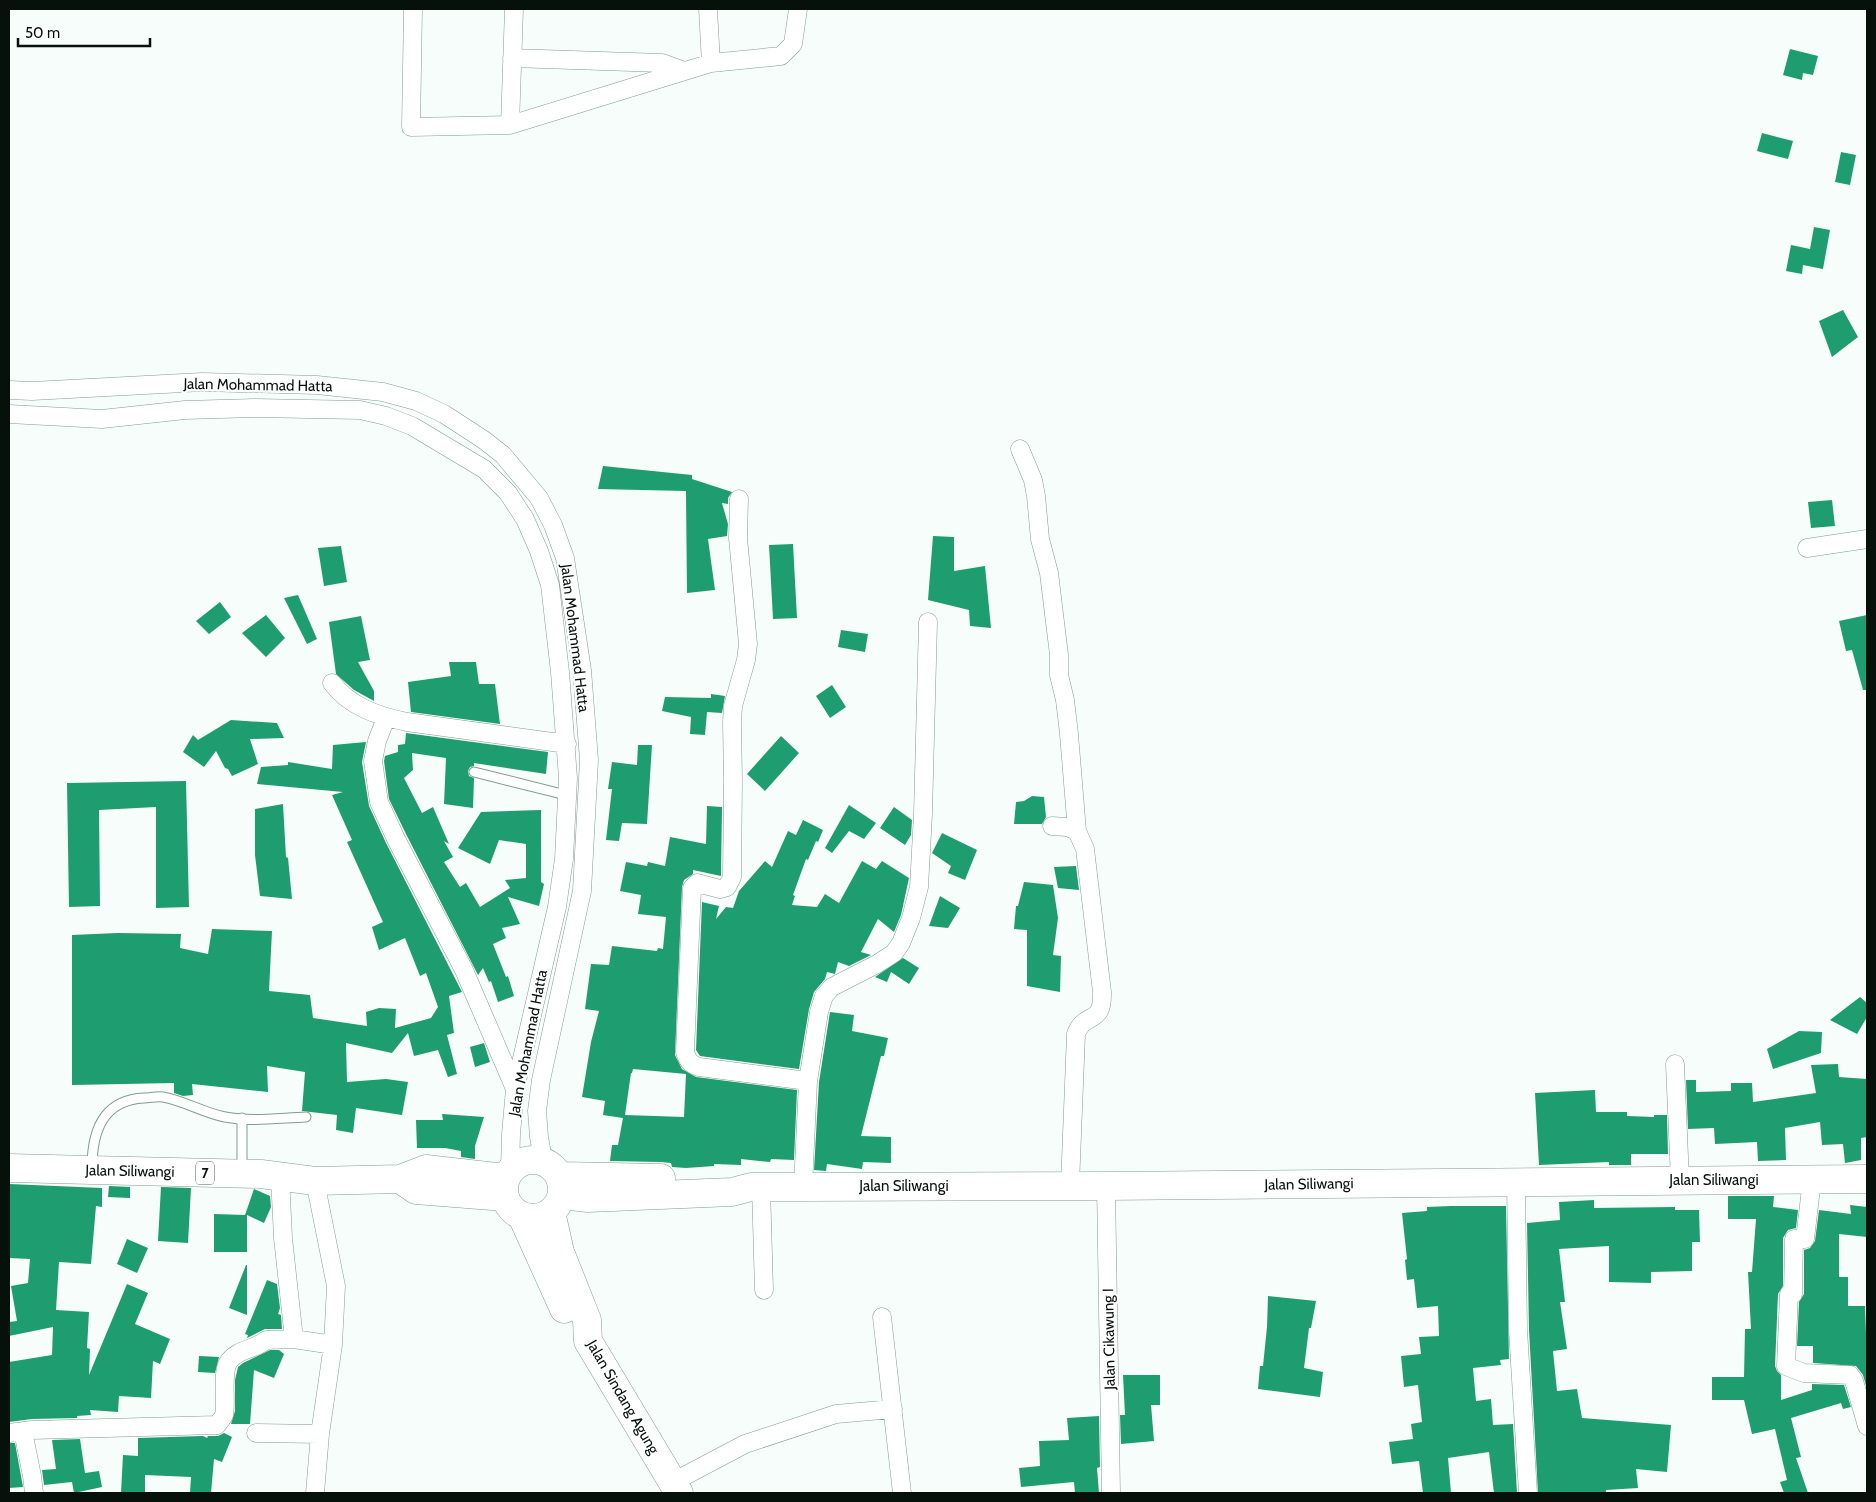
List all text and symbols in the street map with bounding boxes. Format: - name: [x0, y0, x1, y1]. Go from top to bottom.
- scale bar: [18, 15, 150, 47]
- text: 50 m: [25, 24, 60, 42]
- street label: Jalan Mohammad Hatta: [182, 375, 333, 395]
- street label: Jalan Mohammad Hatta: [557, 562, 593, 714]
- street label: Jalan Mohammad Hatta: [505, 967, 551, 1119]
- street label: Jalan Siliwangi: [84, 1161, 175, 1181]
- road number: 7: [196, 1162, 214, 1184]
- street label: Jalan Siliwangi: [1668, 1171, 1759, 1189]
- street label: Jalan Siliwangi: [1263, 1174, 1354, 1194]
- street label: Jalan Siliwangi: [858, 1177, 949, 1195]
- street label: Jalan Cikawung I: [1099, 1288, 1119, 1391]
- street label: Jalan Sindang Agung: [583, 1336, 663, 1458]

